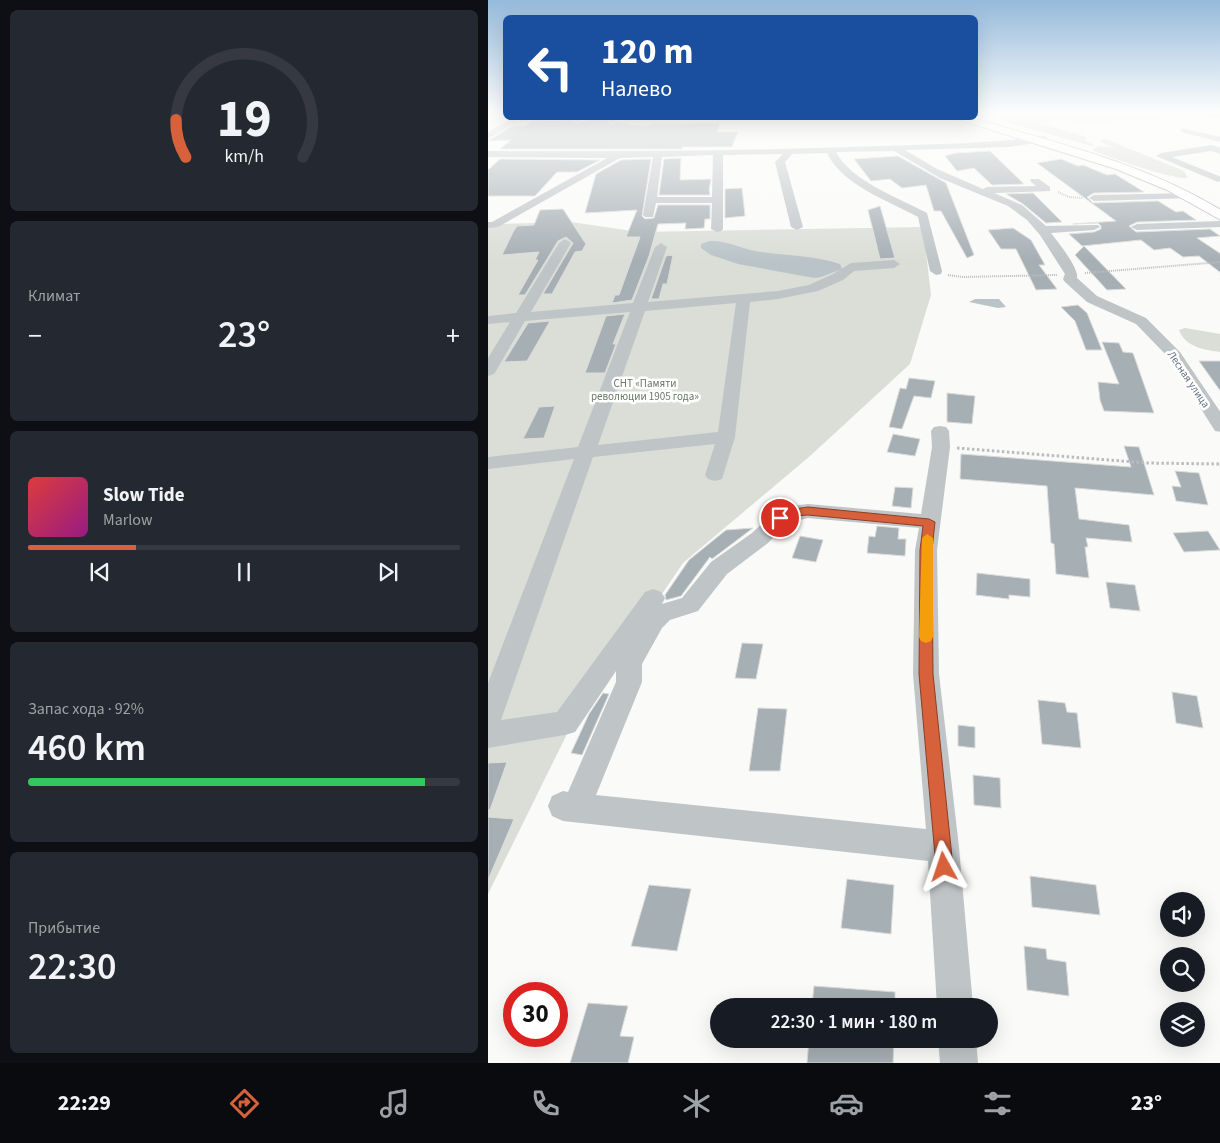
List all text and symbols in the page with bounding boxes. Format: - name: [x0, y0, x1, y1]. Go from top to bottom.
- text: 120 m: [601, 27, 693, 77]
- icon: left: [518, 35, 583, 100]
- text: Налево: [601, 73, 672, 105]
- text: 19: [217, 83, 271, 157]
- text: km/h: [224, 144, 264, 169]
- text: Климат: [28, 285, 80, 307]
- text: 23°: [218, 308, 270, 362]
- text: −: [28, 316, 42, 356]
- text: +: [446, 316, 460, 356]
- street label: Лесная улица: [1164, 348, 1213, 411]
- park label: СНТ «Памяти революции 1905 года»: [591, 376, 699, 404]
- text: Slow Tide: [103, 482, 184, 509]
- pin: [759, 497, 801, 539]
- icon: arrive: [766, 504, 794, 532]
- text: Marlow: [103, 509, 152, 531]
- icon: previous: [86, 558, 114, 586]
- icon: pause: [230, 558, 258, 586]
- icon: next: [374, 558, 402, 586]
- text: Запас хода · 92%: [28, 698, 144, 720]
- text: 460 km: [28, 721, 146, 775]
- position arrow: [917, 840, 969, 892]
- map controls: [1160, 892, 1205, 1047]
- button: sound: [1160, 892, 1205, 937]
- text: Прибытие: [28, 917, 100, 939]
- text: 22:30: [28, 940, 116, 994]
- button: search: [1160, 947, 1205, 992]
- speed limit sign: 30: [503, 982, 568, 1047]
- button: layers: [1160, 1002, 1205, 1047]
- text: 22:30 · 1 мин · 180 m: [771, 1009, 937, 1036]
- icon: directions: [227, 1086, 262, 1121]
- icon: music: [377, 1086, 412, 1121]
- icon: phone: [528, 1086, 563, 1121]
- icon: climate: [679, 1086, 714, 1121]
- icon: car: [829, 1086, 864, 1121]
- icon: filters: [980, 1086, 1015, 1121]
- text: 22:29: [58, 1087, 111, 1119]
- text: 23°: [1131, 1087, 1162, 1119]

